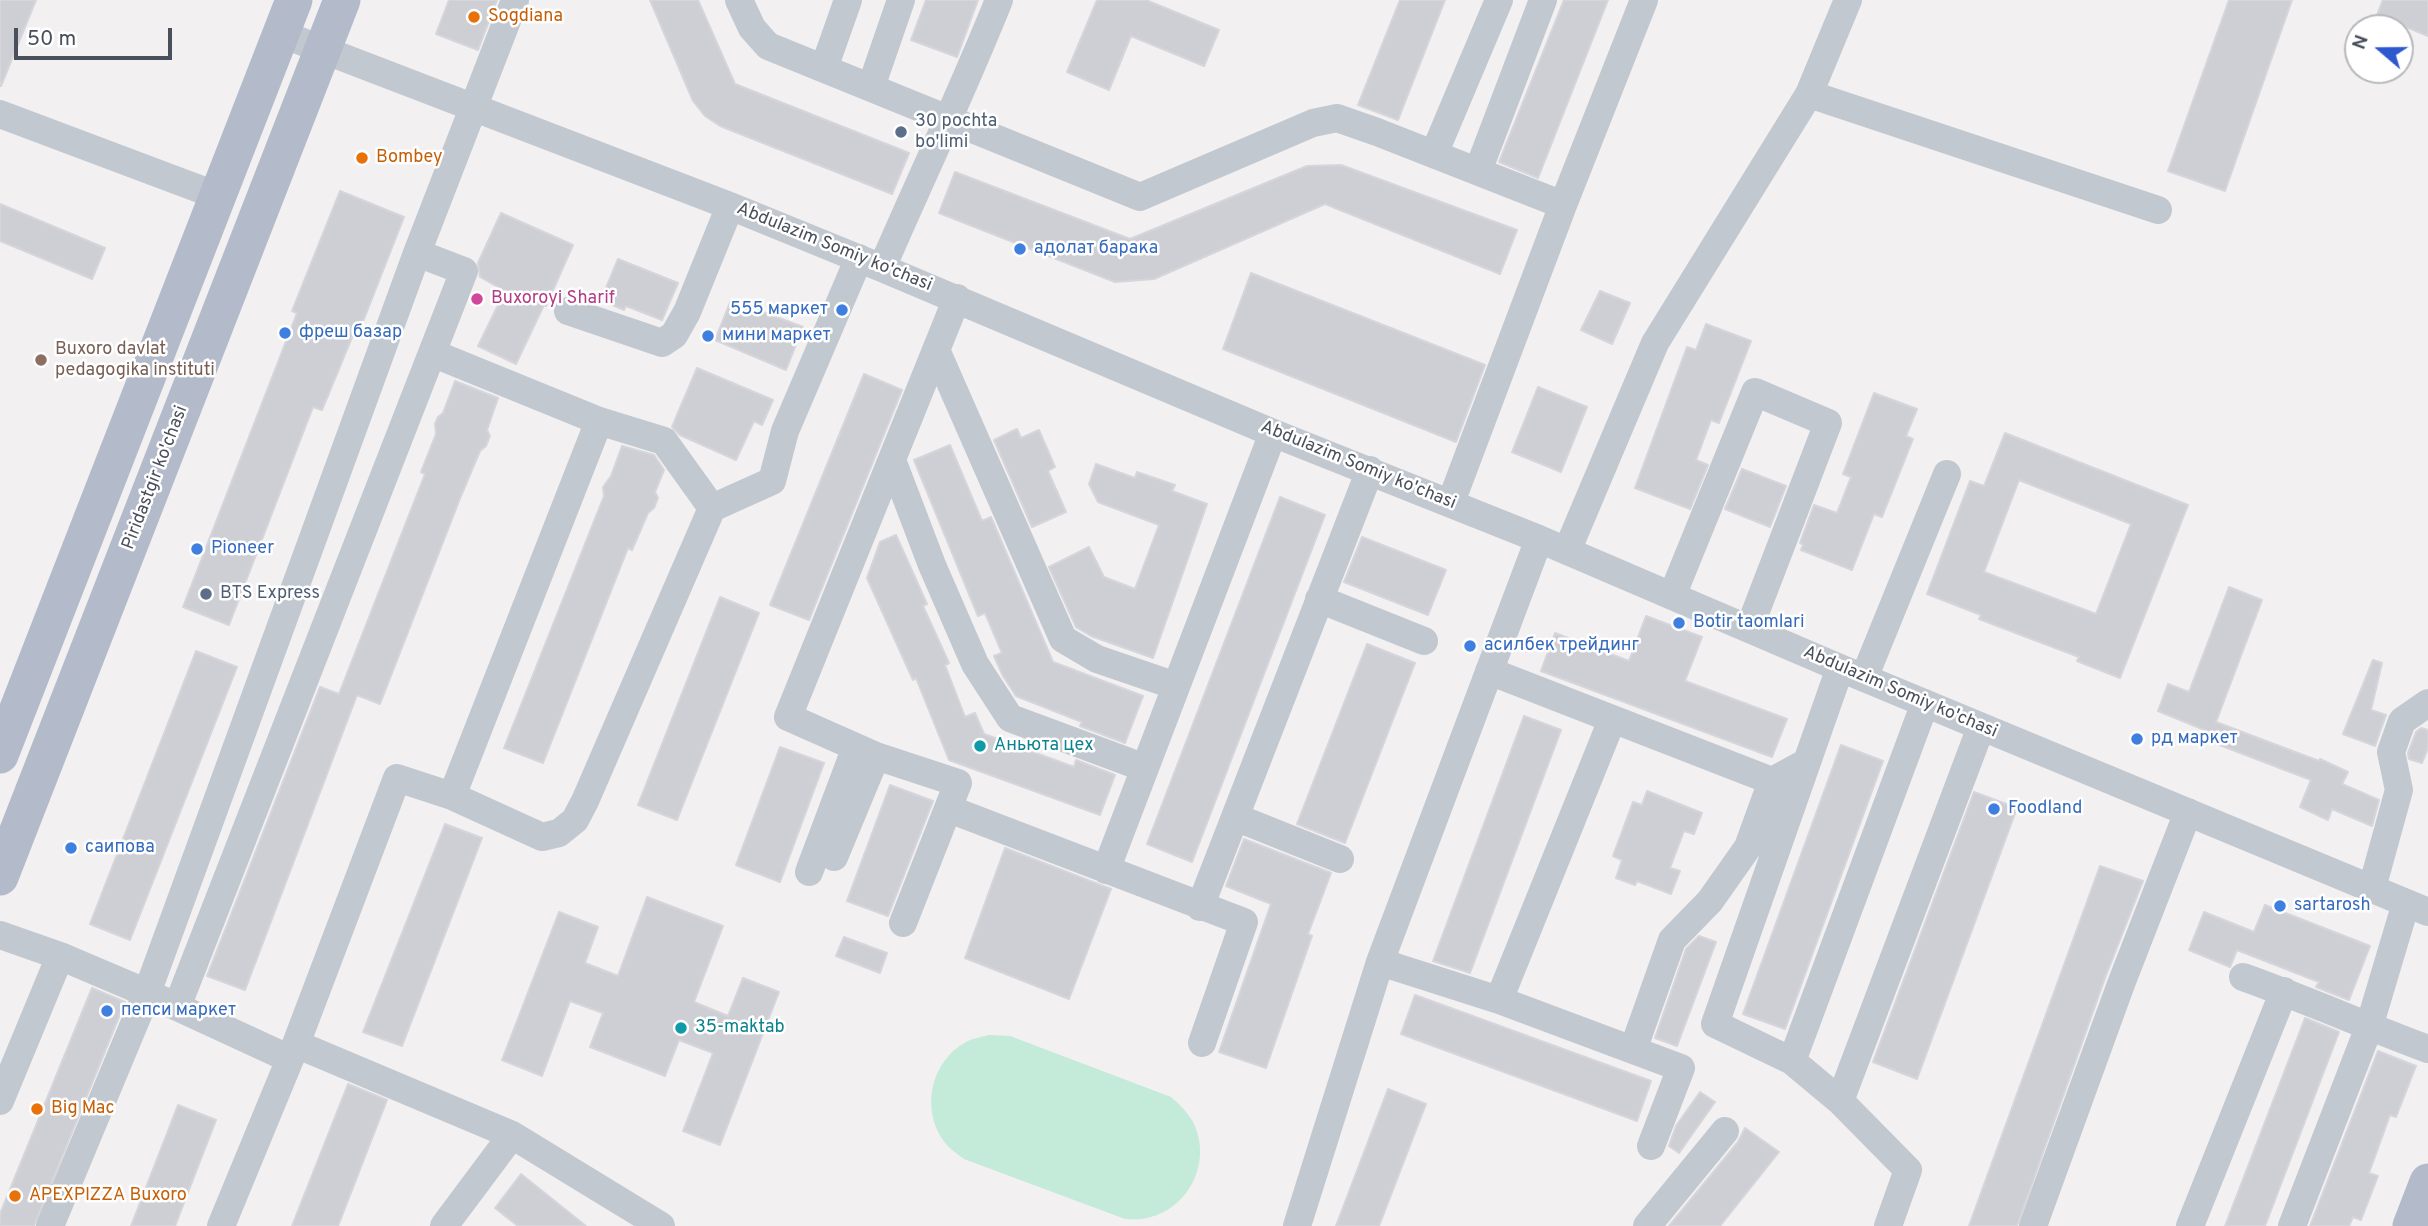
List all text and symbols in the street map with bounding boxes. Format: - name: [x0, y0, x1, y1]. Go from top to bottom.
- place label: Sogdiana: [488, 6, 563, 28]
- marker: Sogdiana: [466, 9, 482, 25]
- scale bar: [18, 14, 175, 58]
- north arrow: [2344, 14, 2414, 84]
- text: 50 m: [27, 26, 76, 53]
- text: N: [2348, 32, 2375, 53]
- place label: 30 pochta bo'limi: [915, 111, 997, 154]
- marker: 30 pochta bo'limi: [893, 124, 909, 140]
- place label: Bombey: [376, 147, 442, 169]
- marker: Bombey: [354, 150, 370, 166]
- street label: Abdulazim Somiy ko'chasi: [733, 199, 935, 297]
- place label: адолат барака: [1034, 238, 1158, 260]
- marker: адолат барака: [1012, 241, 1028, 257]
- place label: Buxoroyi Sharif: [491, 288, 615, 310]
- marker: Buxoroyi Sharif: [469, 291, 485, 307]
- place label: 555 маркет: [730, 299, 828, 321]
- marker: 555 маркет: [834, 302, 850, 318]
- place label: фреш базар: [299, 322, 402, 344]
- marker: фреш базар: [277, 325, 293, 341]
- place label: мини маркет: [722, 325, 831, 347]
- marker: мини маркет: [700, 328, 716, 344]
- place label: Buxoro davlat pedagogika instituti: [55, 339, 215, 382]
- marker: Buxoro davlat pedagogika instituti: [33, 352, 49, 368]
- street label: Piridastgir ko'chasi: [119, 403, 193, 553]
- street label: Abdulazim Somiy ko'chasi: [1257, 417, 1459, 515]
- place label: Pioneer: [211, 538, 274, 560]
- marker: Pioneer: [189, 541, 205, 557]
- place label: BTS Express: [220, 583, 320, 605]
- marker: BTS Express: [198, 586, 214, 602]
- place label: Botir taomlari: [1693, 612, 1805, 634]
- marker: Botir taomlari: [1671, 615, 1687, 631]
- place label: асилбек трейдинг: [1484, 635, 1639, 657]
- marker: асилбек трейдинг: [1462, 638, 1478, 654]
- street label: Abdulazim Somiy ko'chasi: [1800, 642, 2000, 744]
- place label: рд маркет: [2151, 728, 2238, 750]
- marker: рд маркет: [2129, 731, 2145, 747]
- place label: Аньюта цех: [994, 735, 1093, 757]
- marker: Аньюта цех: [972, 738, 988, 754]
- place label: Foodland: [2008, 798, 2082, 820]
- marker: Foodland: [1986, 801, 2002, 817]
- place label: саипова: [85, 837, 155, 859]
- marker: саипова: [63, 840, 79, 856]
- place label: sartarosh: [2294, 895, 2371, 917]
- marker: sartarosh: [2272, 898, 2288, 914]
- place label: пепси маркет: [121, 1000, 236, 1022]
- marker: пепси маркет: [99, 1003, 115, 1019]
- place label: 35-maktab: [695, 1017, 785, 1039]
- marker: 35-maktab: [673, 1020, 689, 1036]
- place label: Big Mac: [51, 1098, 114, 1120]
- marker: Big Mac: [29, 1101, 45, 1117]
- place label: APEXPIZZA Buxoro: [29, 1185, 187, 1207]
- marker: APEXPIZZA Buxoro: [7, 1188, 23, 1204]

